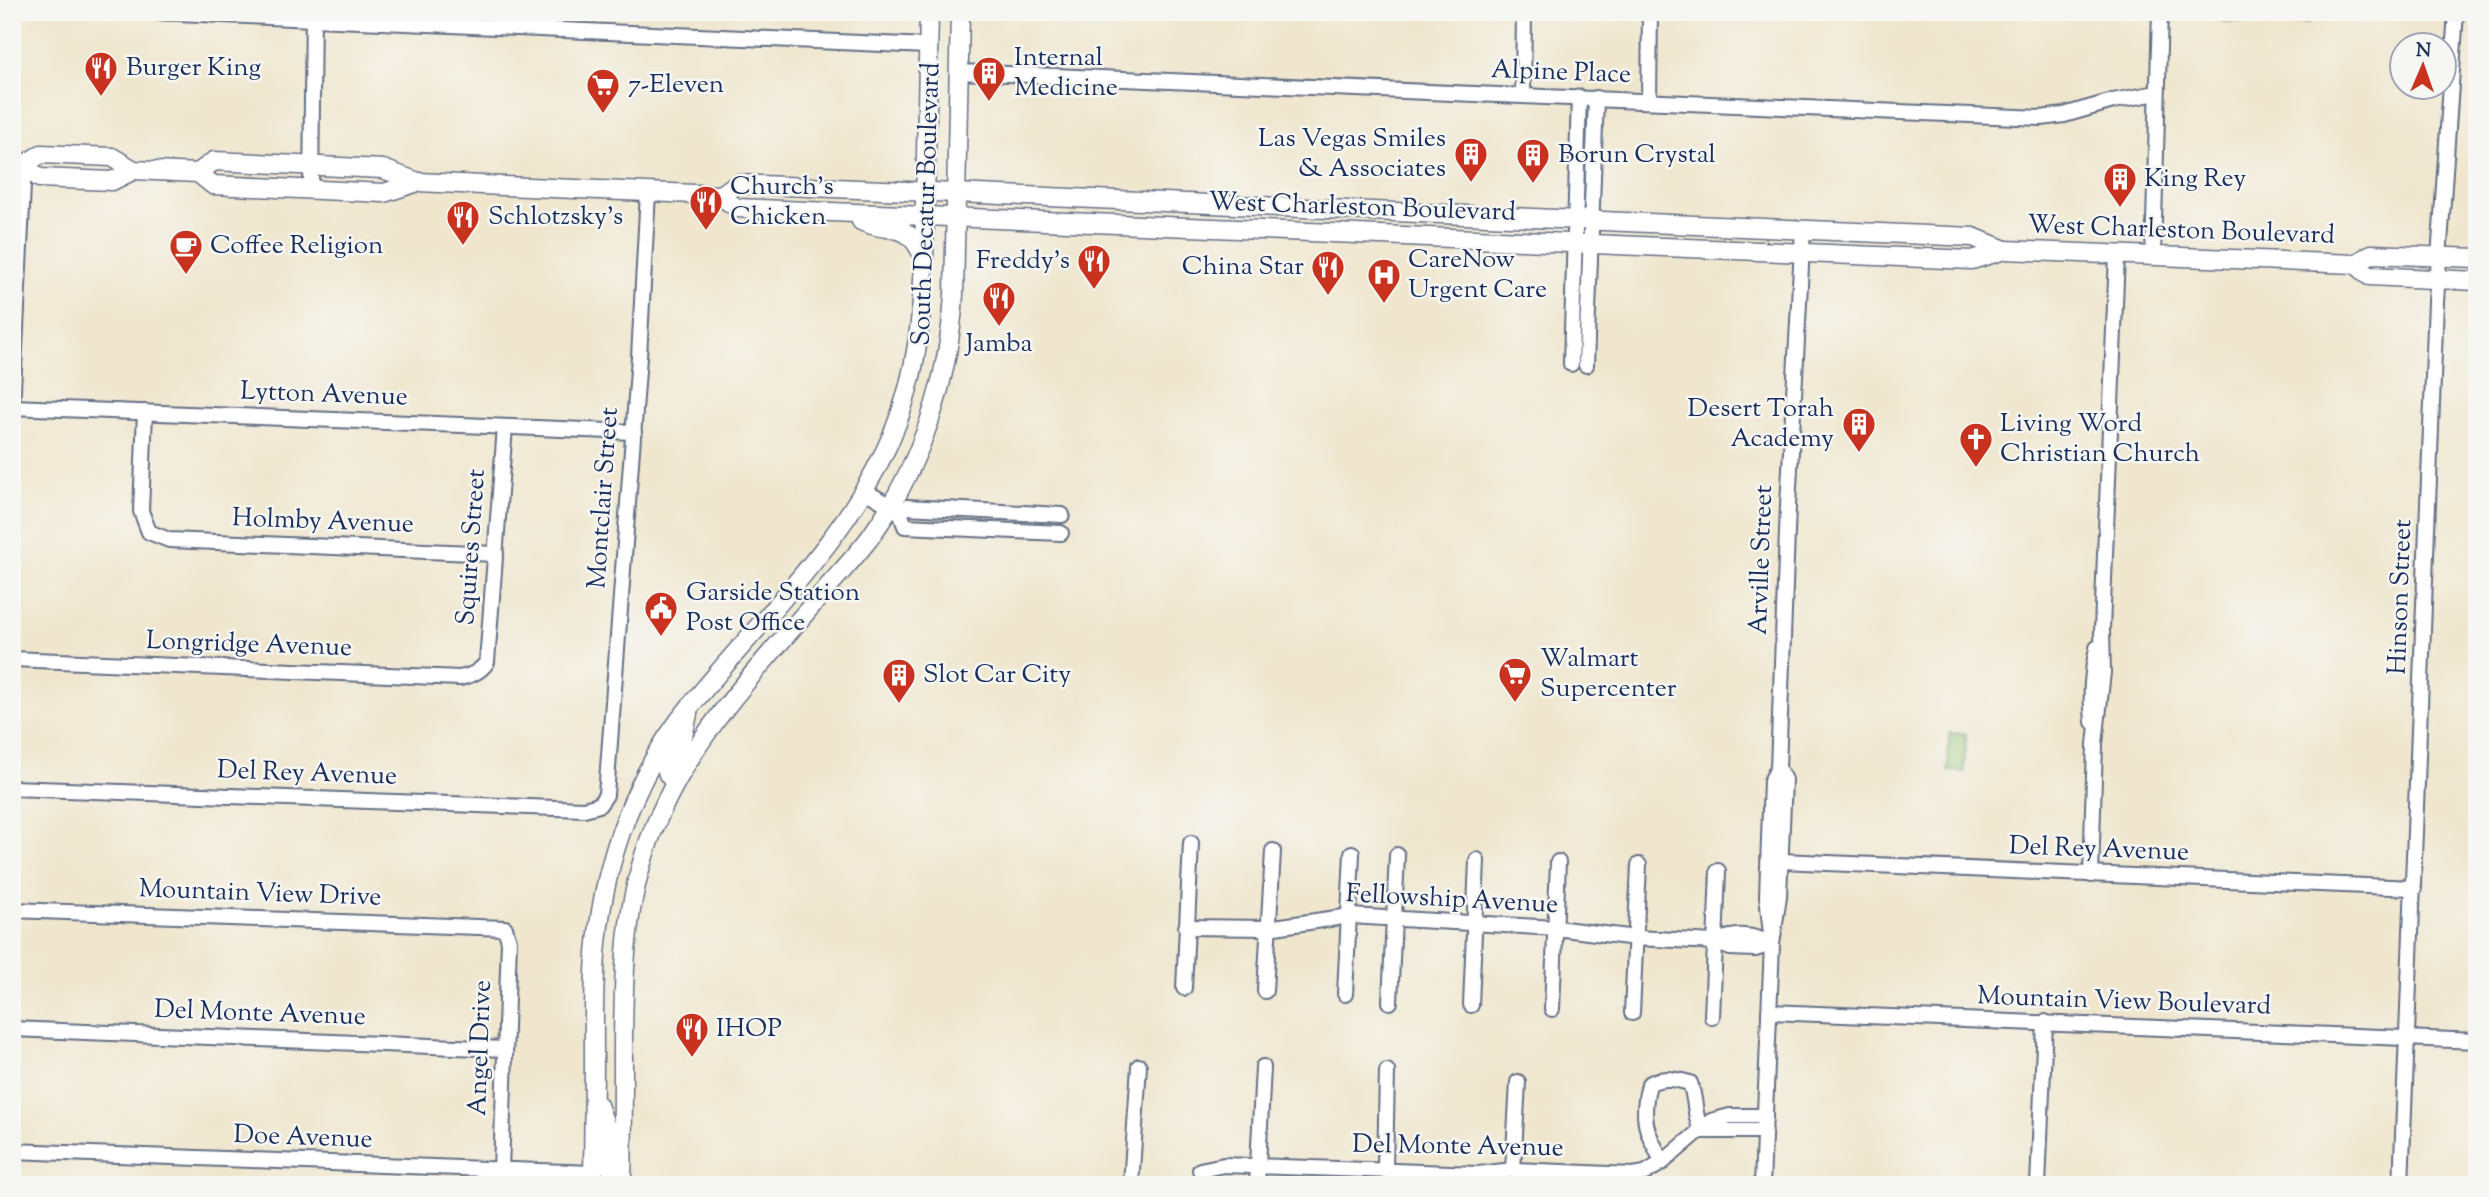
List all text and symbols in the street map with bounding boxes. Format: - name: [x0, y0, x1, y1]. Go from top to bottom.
- north arrow: [2388, 32, 2458, 102]
- text: N: [2415, 38, 2432, 65]
- place label: Internal Medicine: [1014, 40, 1118, 107]
- restaurant icon: Burger King: [82, 49, 120, 98]
- place label: Burger King: [126, 50, 261, 87]
- street label: Alpine Place: [1490, 52, 1632, 94]
- building icon: Internal Medicine: [970, 54, 1008, 103]
- street label: South Decatur Boulevard: [904, 61, 950, 346]
- supermarket icon: 7-Eleven: [584, 66, 622, 115]
- place label: 7-Eleven: [628, 67, 724, 104]
- place label: Las Vegas Smiles & Associates: [1258, 121, 1446, 188]
- building icon: Las Vegas Smiles & Associates: [1452, 135, 1490, 184]
- building icon: Borun Crystal: [1514, 136, 1552, 185]
- place label: Borun Crystal: [1558, 137, 1716, 174]
- building icon: King Rey: [2101, 160, 2139, 209]
- place label: King Rey: [2144, 161, 2246, 198]
- place label: Church's Chicken: [730, 169, 834, 236]
- restaurant icon: Church's Chicken: [687, 183, 725, 232]
- street label: West Charleston Boulevard: [1207, 184, 1517, 232]
- restaurant icon: Schlotzsky's: [444, 198, 482, 247]
- place label: Schlotzsky's: [488, 199, 623, 236]
- street label: West Charleston Boulevard: [2026, 207, 2336, 255]
- cafe icon: Coffee Religion: [167, 227, 205, 276]
- place label: Coffee Religion: [210, 228, 383, 265]
- restaurant icon: Freddy's: [1075, 242, 1113, 291]
- place label: CareNow Urgent Care: [1408, 242, 1547, 309]
- place label: Freddy's: [976, 243, 1070, 280]
- restaurant icon: China Star: [1309, 248, 1347, 297]
- place label: China Star: [1182, 249, 1304, 286]
- hospital icon: CareNow Urgent Care: [1365, 256, 1403, 305]
- restaurant icon: Jamba: [980, 279, 1018, 328]
- place label: Jamba: [964, 326, 1032, 363]
- street label: Lytton Avenue: [240, 374, 408, 416]
- place label: Desert Torah Academy: [1688, 391, 1834, 458]
- building icon: Desert Torah Academy: [1840, 405, 1878, 454]
- street label: Montclair Street: [579, 406, 629, 590]
- place label: Living Word Christian Church: [2000, 406, 2200, 473]
- church icon: Living Word Christian Church: [1957, 420, 1995, 469]
- street label: Squires Street: [448, 467, 496, 626]
- street label: Arville Street: [1741, 484, 1783, 636]
- street label: Holmby Avenue: [231, 500, 415, 544]
- street label: Hinson Street: [2380, 518, 2422, 675]
- place label: Garside Station Post Office: [686, 575, 860, 642]
- public building icon: Garside Station Post Office: [642, 589, 680, 638]
- street label: Longridge Avenue: [145, 623, 353, 667]
- place label: Walmart Supercenter: [1540, 641, 1677, 708]
- supermarket icon: Walmart Supercenter: [1496, 655, 1534, 704]
- building icon: Slot Car City: [880, 656, 918, 705]
- place label: Slot Car City: [923, 657, 1071, 694]
- street label: Del Rey Avenue: [216, 752, 398, 796]
- street label: Del Rey Avenue: [2008, 828, 2190, 872]
- street label: Mountain View Drive: [138, 871, 382, 917]
- street label: Fellowship Avenue: [1345, 876, 1559, 924]
- street label: Mountain View Boulevard: [1976, 978, 2272, 1026]
- street label: Angel Drive: [460, 979, 502, 1117]
- street label: Del Monte Avenue: [154, 992, 366, 1036]
- restaurant icon: IHOP: [673, 1010, 711, 1059]
- place label: IHOP: [716, 1011, 782, 1048]
- street label: Doe Avenue: [233, 1117, 373, 1159]
- street label: Del Monte Avenue: [1352, 1127, 1564, 1167]

